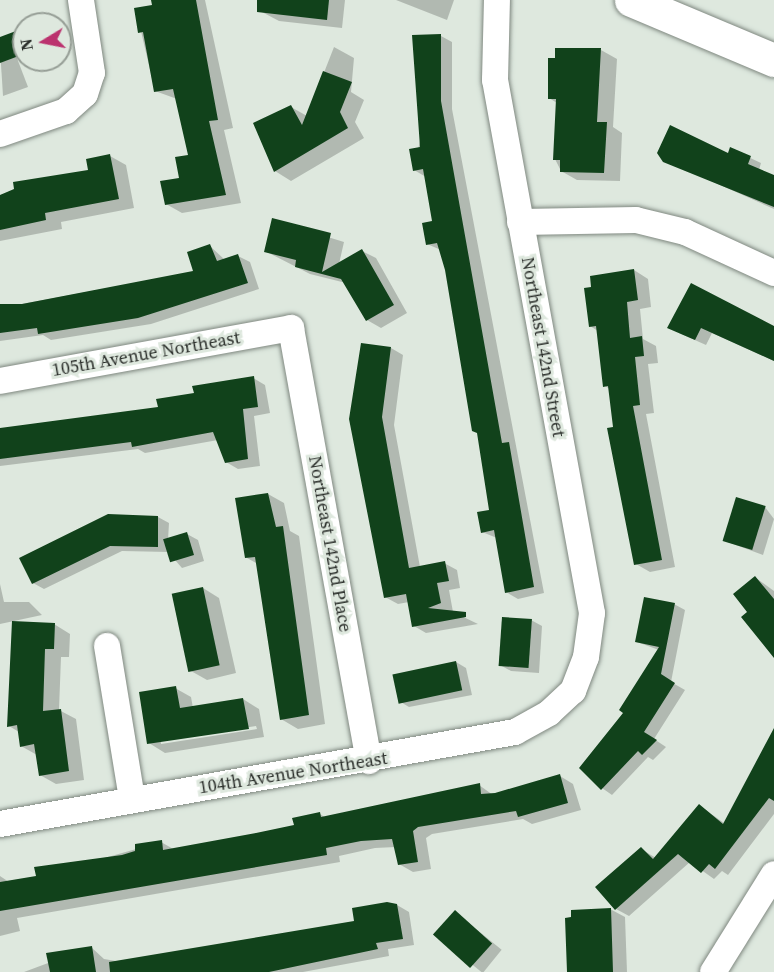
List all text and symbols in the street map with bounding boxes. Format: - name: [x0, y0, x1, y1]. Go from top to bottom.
- north arrow: [12, 12, 72, 72]
- text: N: [14, 37, 38, 52]
- street label: Northeast 142nd Street: [517, 255, 569, 439]
- street label: 105th Avenue Northeast: [50, 327, 242, 381]
- street label: Northeast 142nd Place: [304, 454, 356, 634]
- street label: 104th Avenue Northeast: [197, 747, 389, 799]

